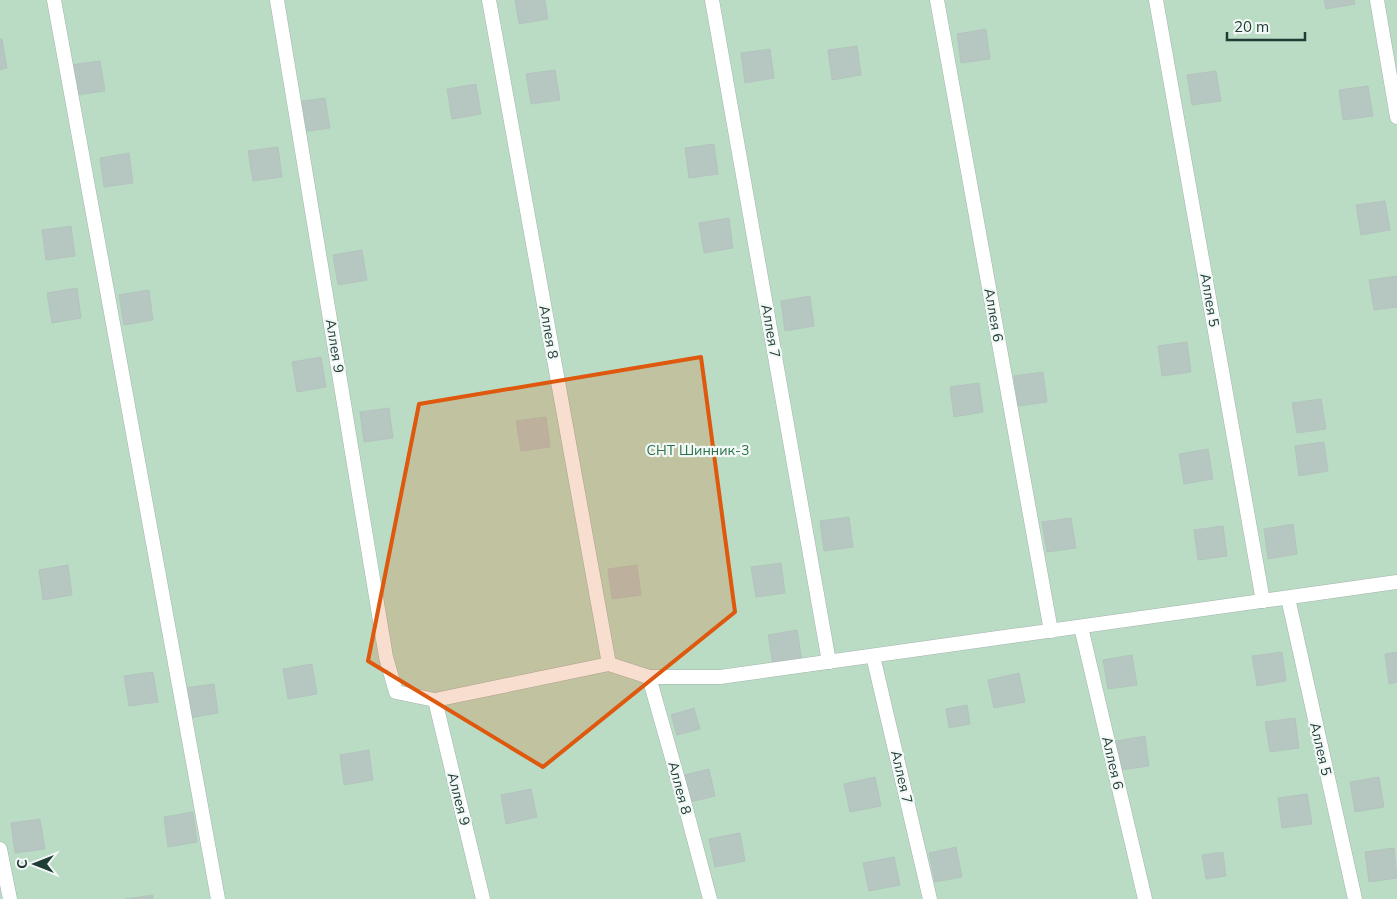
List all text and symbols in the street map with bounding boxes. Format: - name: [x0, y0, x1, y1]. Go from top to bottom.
- scale bar: [1227, 10, 1304, 42]
- text: 20 m: [1234, 17, 1269, 36]
- street label: Аллея 5: [1196, 272, 1224, 328]
- street label: Аллея 6: [980, 287, 1008, 343]
- street label: Аллея 7: [757, 303, 785, 359]
- street label: Аллея 8: [535, 304, 563, 360]
- street label: Аллея 9: [322, 318, 348, 374]
- park label: СНТ Шинник-3: [647, 441, 749, 459]
- street label: Аллея 5: [1306, 721, 1336, 777]
- street label: Аллея 6: [1098, 735, 1128, 791]
- street label: Аллея 7: [887, 749, 917, 805]
- street label: Аллея 8: [664, 759, 696, 817]
- street label: Аллея 9: [444, 771, 474, 827]
- north arrow: [10, 839, 60, 889]
- text: С: [13, 859, 31, 869]

